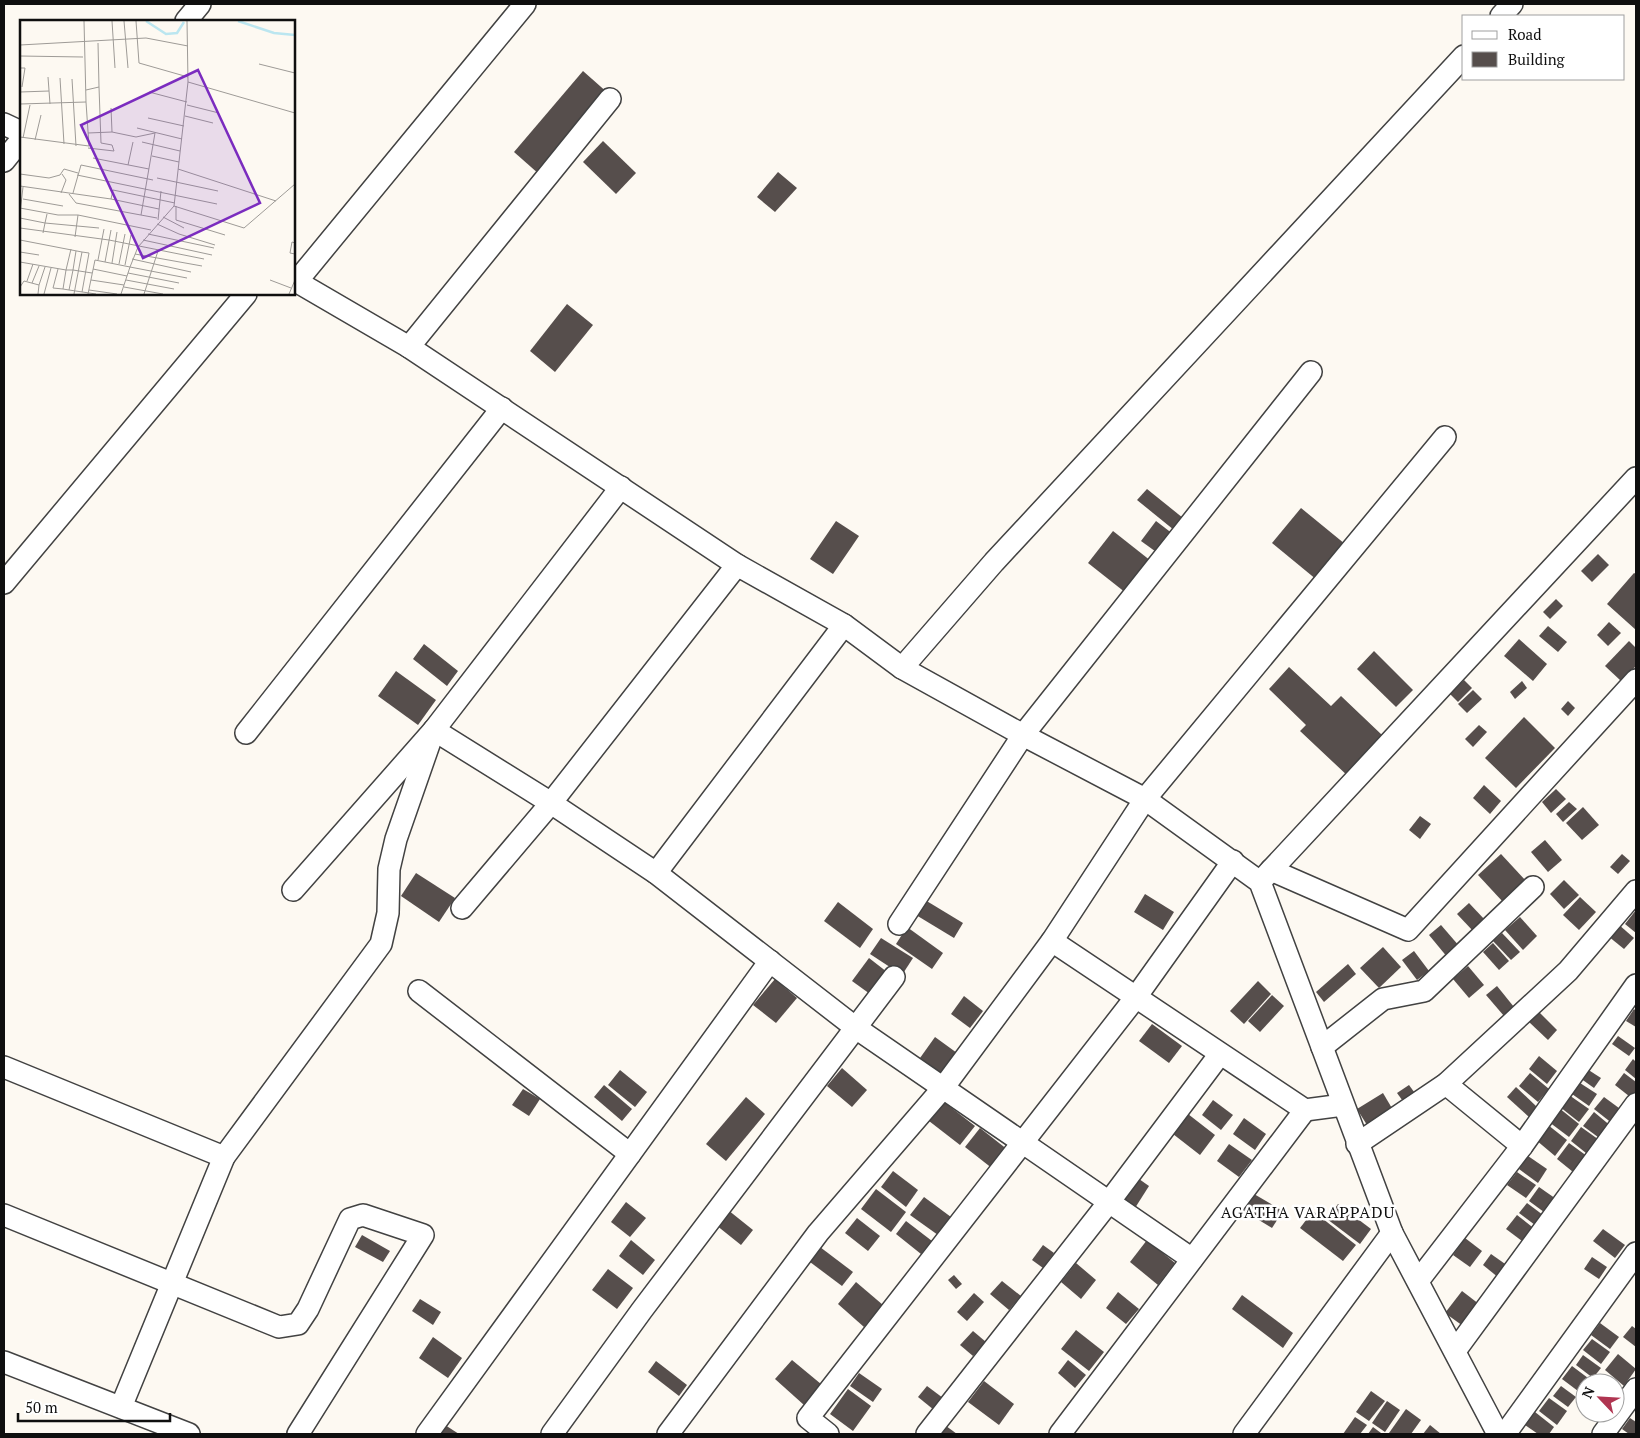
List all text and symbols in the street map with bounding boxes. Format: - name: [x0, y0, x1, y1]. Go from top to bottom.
- legend: [1462, 15, 1625, 80]
- inset map: [20, 20, 295, 295]
- text: Road: [1508, 24, 1541, 44]
- text: Building: [1508, 49, 1566, 69]
- district label: AGATHA VARAPPADU: [1221, 1201, 1395, 1223]
- north arrow: [1575, 1373, 1625, 1423]
- text: N: [1577, 1383, 1599, 1401]
- scale bar: [18, 1390, 170, 1422]
- text: 50 m: [25, 1397, 58, 1417]

